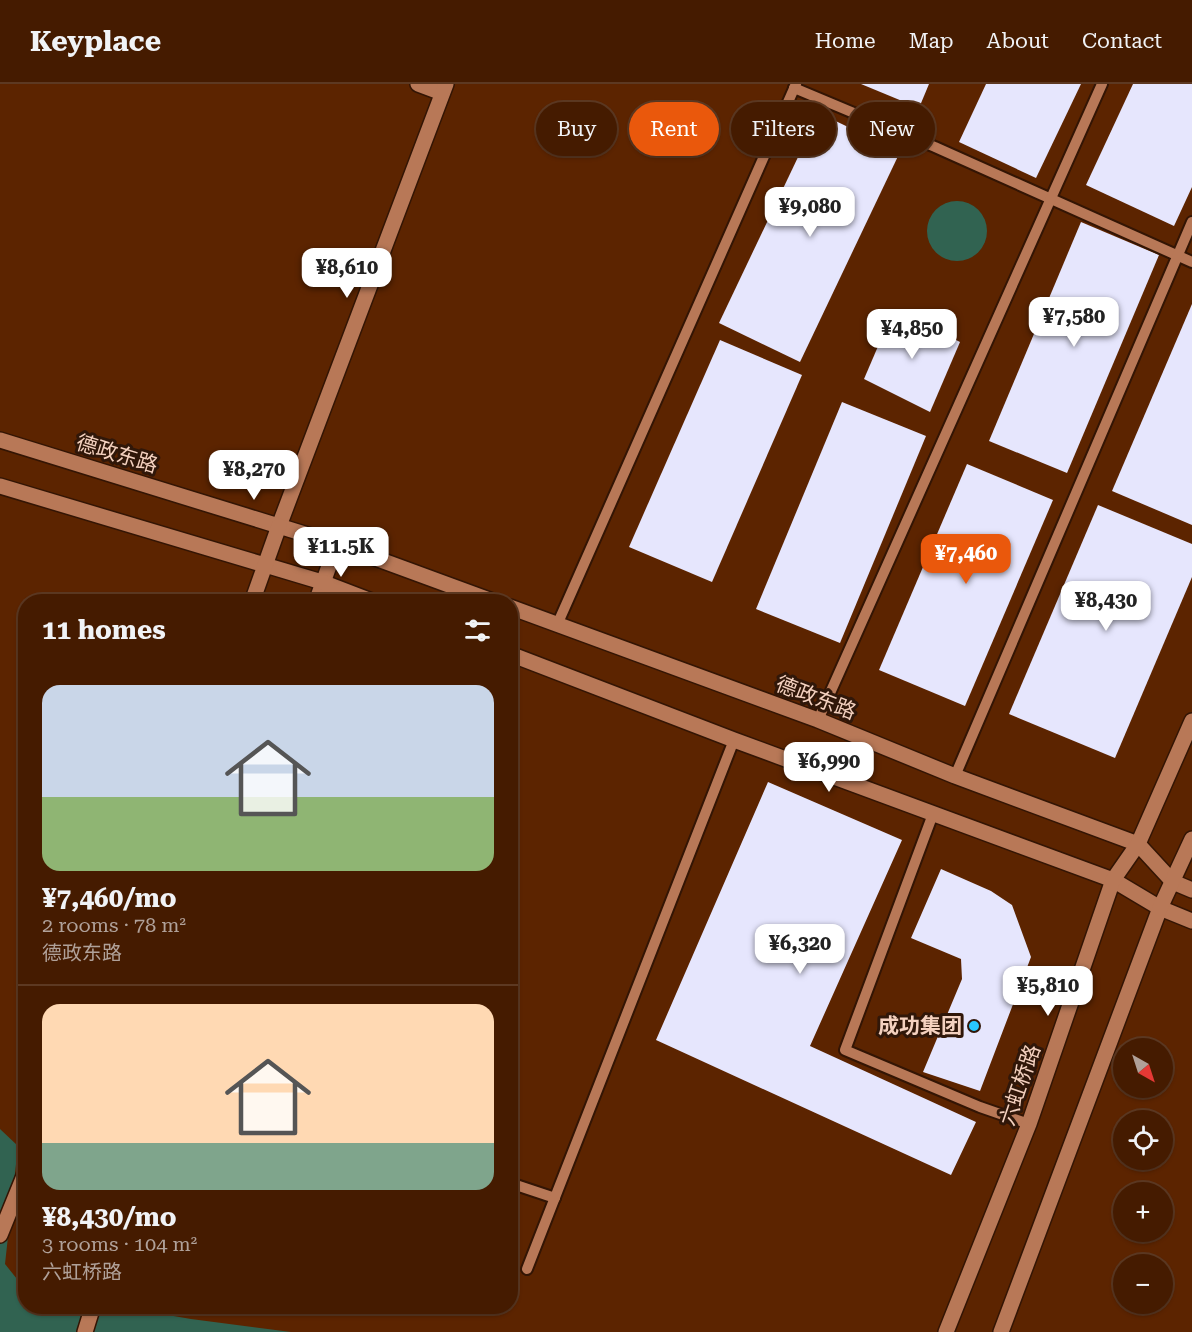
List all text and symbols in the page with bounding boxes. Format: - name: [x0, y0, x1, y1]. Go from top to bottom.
- text: Keyplace: [30, 25, 161, 58]
- text: Home: [815, 29, 876, 53]
- text: Map: [909, 29, 954, 53]
- text: About: [987, 29, 1049, 53]
- text: Contact: [1082, 29, 1162, 53]
- chip: Buy: [536, 102, 617, 156]
- chip: Rent: [629, 102, 719, 156]
- chip: Filters: [731, 102, 836, 156]
- chip: New: [848, 102, 935, 156]
- pin: ¥9,080: [761, 187, 859, 238]
- text: ¥9,080: [779, 194, 841, 218]
- pin: ¥8,610: [298, 248, 396, 299]
- text: ¥8,610: [316, 255, 378, 279]
- pin: ¥7,580: [1025, 297, 1123, 348]
- text: ¥7,580: [1043, 304, 1105, 328]
- pin: ¥4,850: [863, 309, 961, 360]
- text: ¥4,850: [881, 316, 943, 340]
- street label: 德政东路: [73, 430, 161, 478]
- pin: ¥8,270: [205, 450, 303, 501]
- text: ¥8,270: [223, 457, 285, 481]
- pin: ¥11.5K: [292, 527, 390, 578]
- text: ¥11.5K: [308, 534, 374, 558]
- pin: ¥7,460: [917, 534, 1015, 585]
- text: ¥7,460: [935, 541, 997, 565]
- pin: ¥8,430: [1057, 581, 1155, 632]
- text: ¥8,430: [1075, 588, 1137, 612]
- icon: filters: [461, 614, 494, 647]
- text: 11 homes: [42, 615, 166, 645]
- street label: 德政东路: [772, 672, 860, 724]
- icon: home: [214, 724, 322, 832]
- pin: ¥6,990: [780, 742, 878, 793]
- text: ¥6,990: [798, 749, 860, 773]
- text: ¥7,460/mo: [42, 883, 177, 913]
- text: 2 rooms · 78 m²: [42, 913, 186, 937]
- pin: ¥6,320: [751, 924, 849, 975]
- text: ¥6,320: [769, 931, 831, 955]
- text: 德政东路: [42, 941, 122, 965]
- pin: ¥5,810: [999, 966, 1097, 1017]
- text: ¥5,810: [1017, 973, 1079, 997]
- place label: 成功集团: [878, 1014, 962, 1038]
- marker: 成功集团: [967, 1019, 981, 1033]
- north arrow: [1113, 1038, 1173, 1098]
- map controls: [1113, 1038, 1173, 1314]
- street label: 六虹桥路: [995, 1041, 1045, 1129]
- icon: home: [214, 1043, 322, 1151]
- button: locate: [1113, 1110, 1173, 1170]
- button: +: [1113, 1182, 1173, 1242]
- text: ¥8,430/mo: [42, 1202, 177, 1232]
- text: 3 rooms · 104 m²: [42, 1232, 197, 1256]
- button: −: [1113, 1254, 1173, 1314]
- text: 六虹桥路: [42, 1260, 122, 1284]

